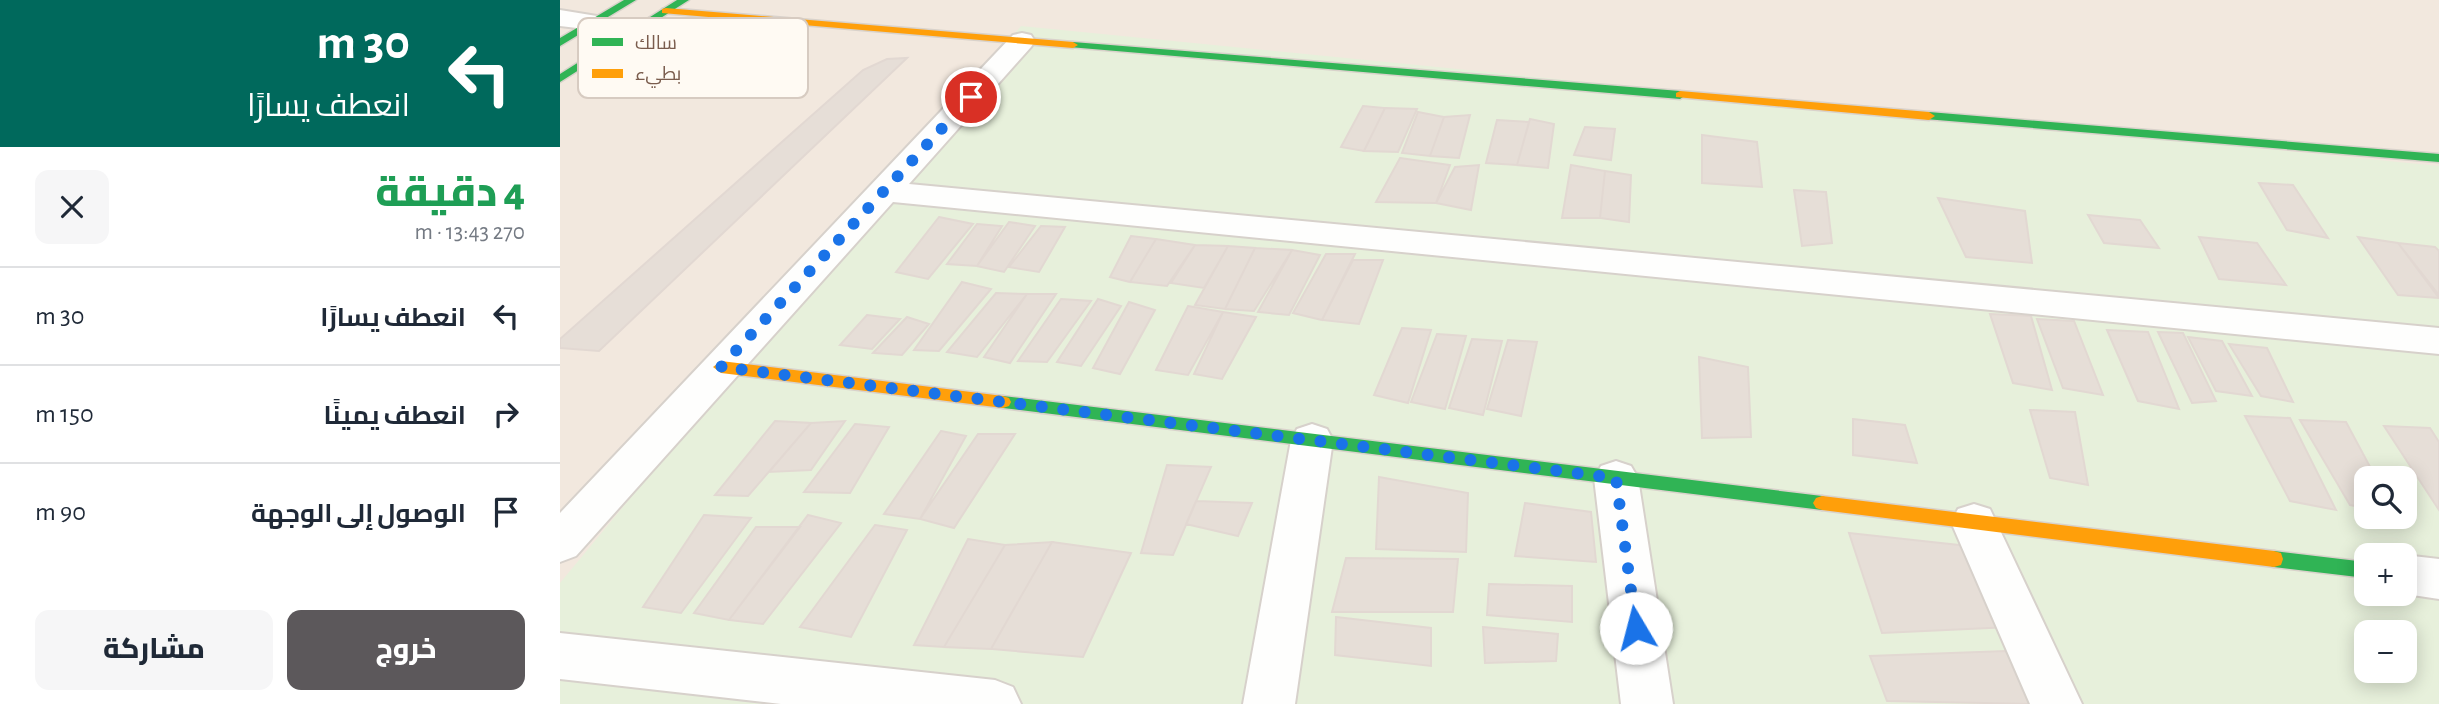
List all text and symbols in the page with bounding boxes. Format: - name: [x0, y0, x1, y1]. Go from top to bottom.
- legend: [578, 18, 808, 98]
- text: 30 m: [316, 19, 410, 68]
- icon: left: [434, 28, 525, 119]
- text: سالك: [635, 34, 677, 53]
- text: بطيء: [635, 65, 681, 88]
- pin: [941, 67, 1001, 127]
- icon: arrive: [952, 78, 990, 116]
- text: انعطف يسارًا: [247, 90, 410, 122]
- button: close: [35, 170, 109, 244]
- text: 4 دقيقة: [375, 172, 525, 214]
- text: 270 m · 13:43: [415, 221, 525, 244]
- icon: left: [487, 297, 525, 335]
- text: 30 m: [35, 303, 85, 329]
- text: انعطف يسارًا: [320, 305, 466, 331]
- icon: right: [487, 395, 525, 433]
- text: 150 m: [35, 401, 94, 427]
- text: انعطف يمينًا: [323, 403, 466, 429]
- map controls: [2354, 466, 2417, 683]
- button: search: [2354, 466, 2417, 529]
- icon: arrive: [487, 493, 525, 531]
- text: 90 m: [35, 499, 86, 525]
- text: الوصول إلى الوجهة: [251, 501, 466, 527]
- button: +: [2354, 543, 2417, 606]
- position arrow: [1599, 591, 1673, 665]
- button: مشاركة: [35, 610, 273, 690]
- button: خروج: [287, 610, 525, 690]
- button: −: [2354, 620, 2417, 683]

